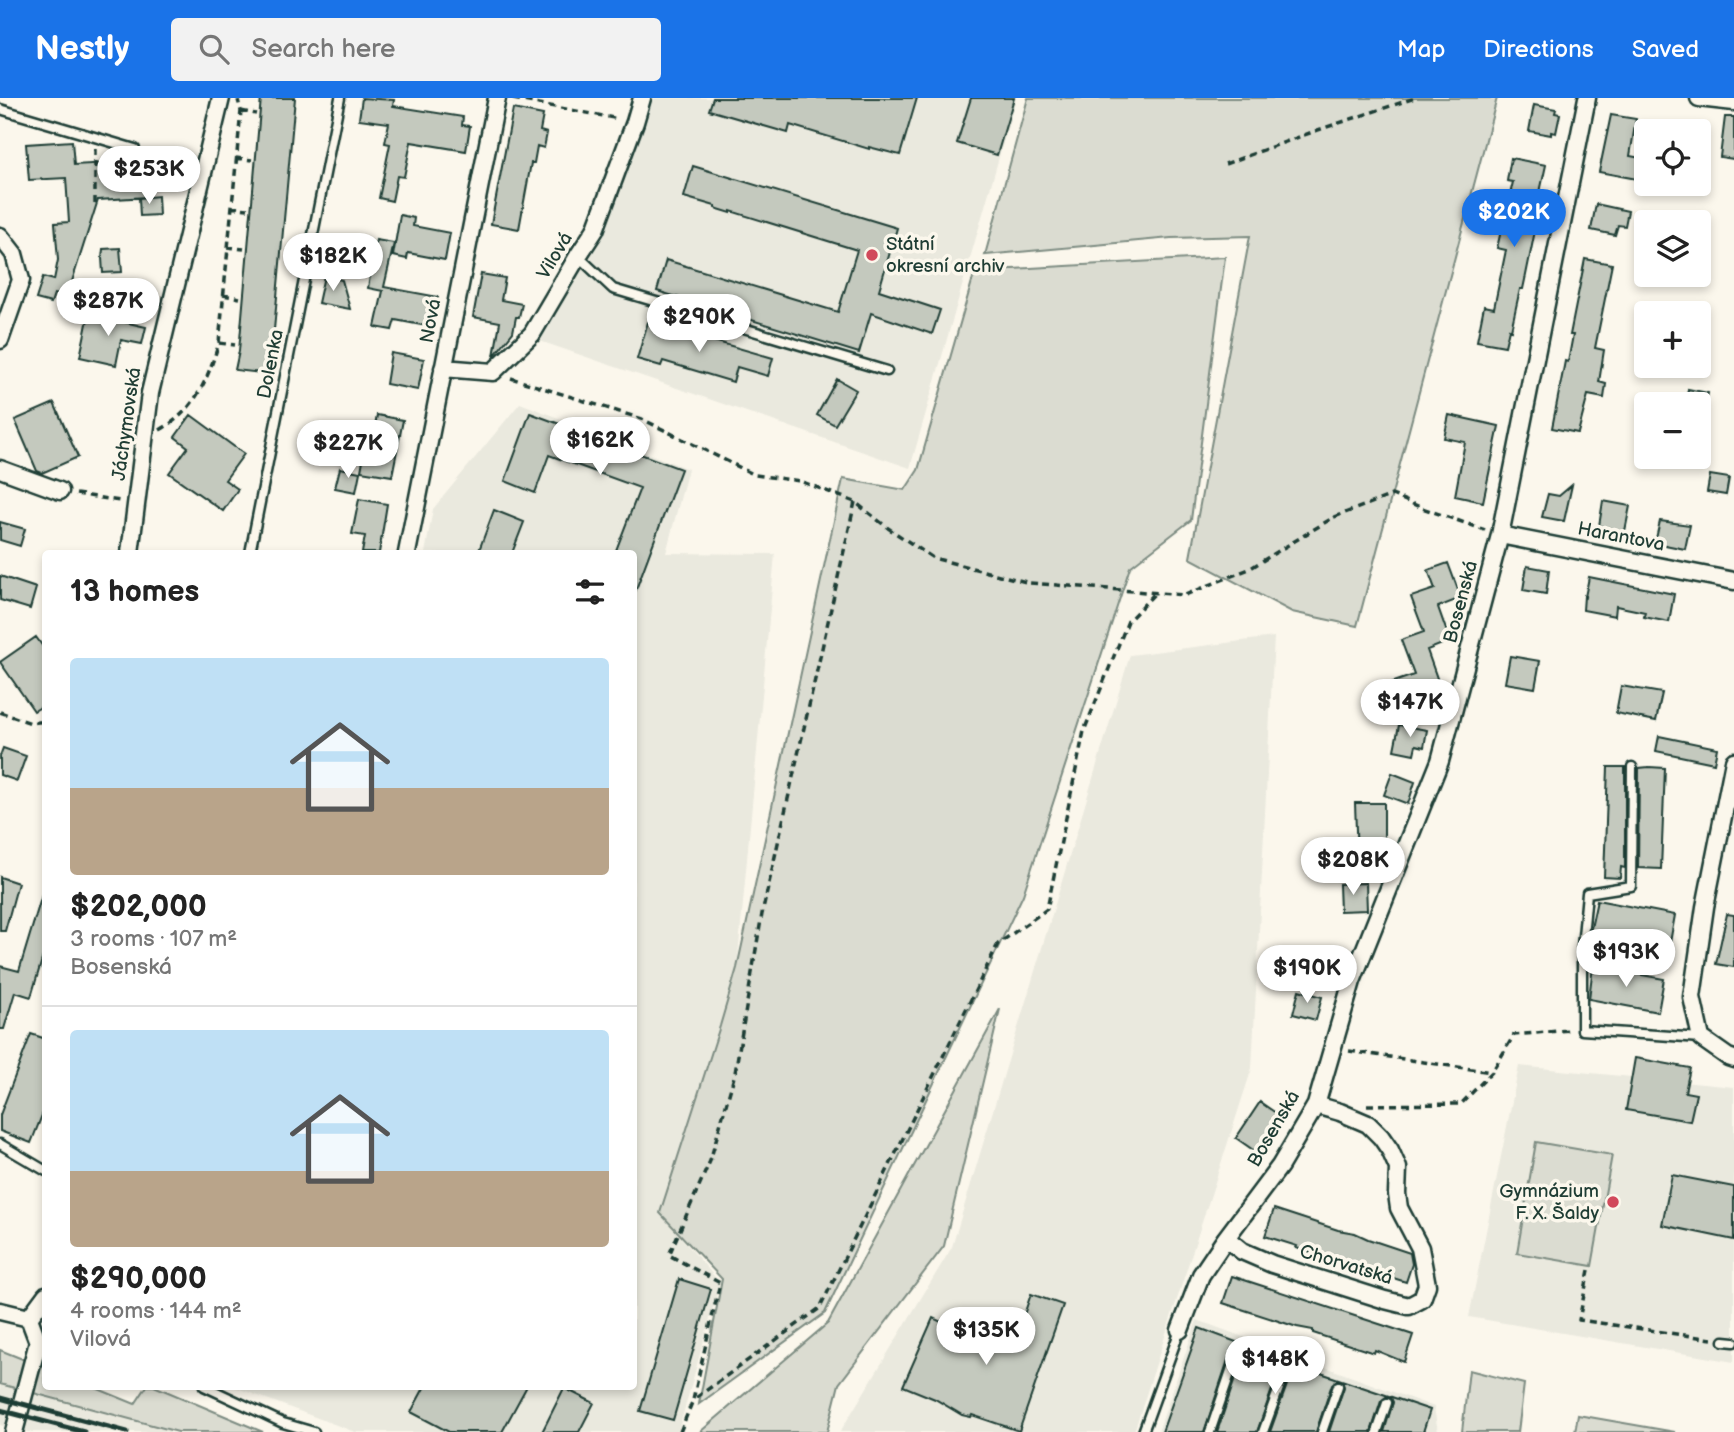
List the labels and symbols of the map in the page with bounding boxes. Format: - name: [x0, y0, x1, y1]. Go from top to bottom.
- pin: $253K: [100, 146, 198, 206]
- pin: $202K: [1465, 190, 1563, 249]
- street label: Vilová: [532, 228, 578, 284]
- place label: Státní okresní archiv: [886, 233, 1005, 278]
- pin: $182K: [284, 234, 382, 293]
- marker: Státní okresní archiv: [864, 247, 880, 263]
- pin: $287K: [59, 278, 157, 338]
- pin: $290K: [650, 294, 748, 354]
- street label: Nová: [415, 297, 447, 345]
- street label: Dolenka: [253, 327, 289, 401]
- street label: Jáchymovská: [108, 366, 146, 482]
- pin: $162K: [551, 418, 649, 477]
- pin: $227K: [299, 420, 397, 480]
- street label: Harantova: [1576, 517, 1666, 557]
- street label: Bosenská: [1439, 558, 1483, 646]
- pin: $147K: [1361, 680, 1459, 739]
- pin: $208K: [1304, 838, 1402, 897]
- pin: $193K: [1577, 930, 1675, 989]
- pin: $190K: [1258, 946, 1356, 1005]
- street label: Bosenská: [1243, 1087, 1305, 1171]
- place label: Gymnázium F. X. Šaldy: [1499, 1180, 1599, 1225]
- marker: Gymnázium F. X. Šaldy: [1605, 1194, 1621, 1210]
- street label: Chorvatská: [1297, 1240, 1395, 1290]
- pin: $135K: [937, 1308, 1035, 1367]
- pin: $148K: [1226, 1336, 1324, 1396]

